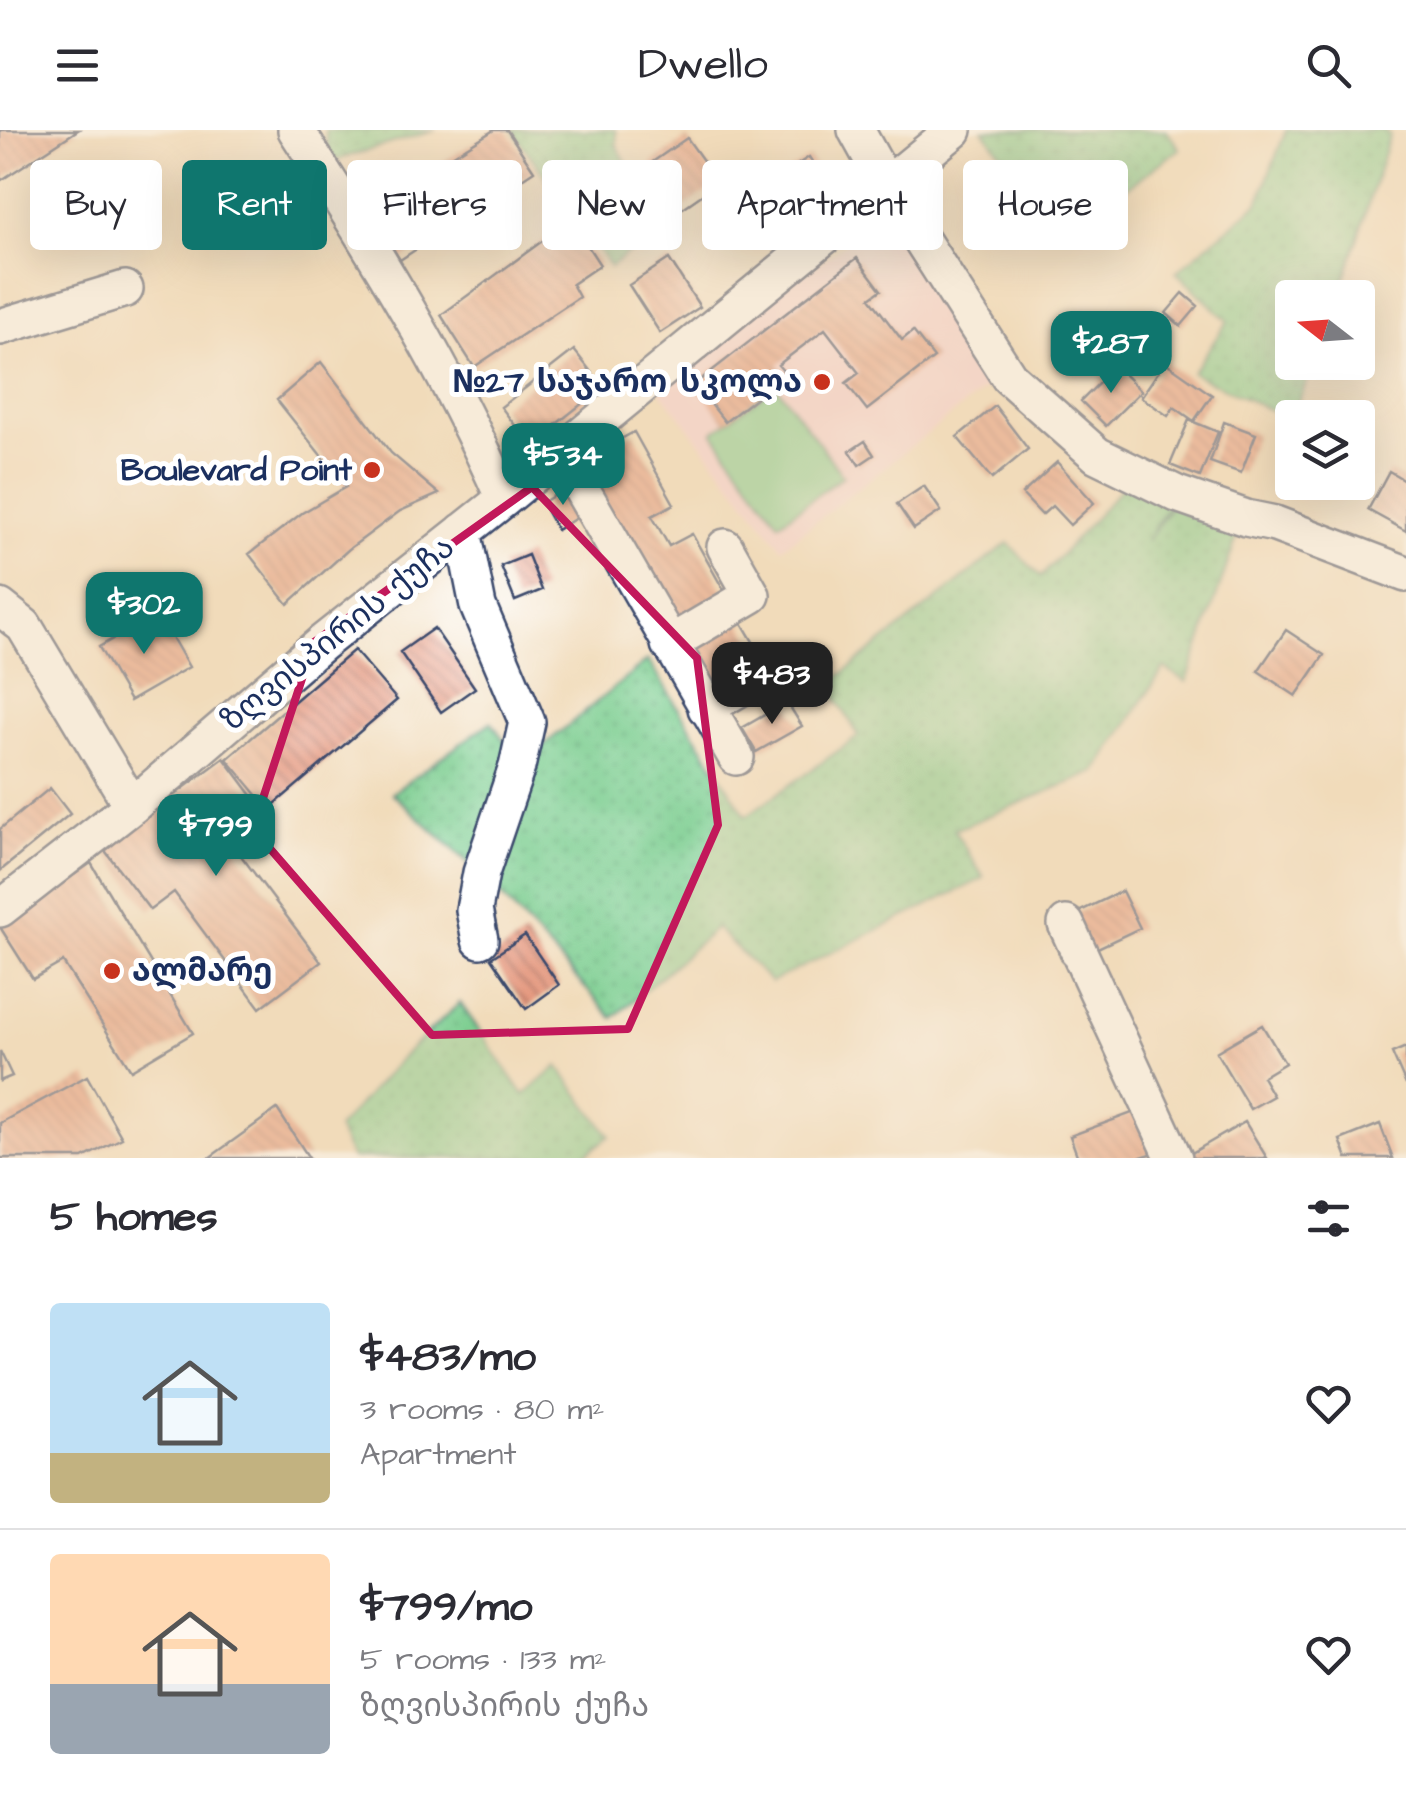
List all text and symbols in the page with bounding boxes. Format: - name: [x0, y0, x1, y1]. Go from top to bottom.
- text: Dwello: [638, 34, 768, 96]
- icon: menu: [50, 38, 105, 93]
- icon: search: [1301, 38, 1356, 93]
- chip: Buy: [30, 160, 162, 250]
- chip: Rent: [182, 160, 327, 250]
- chip: Filters: [347, 160, 522, 250]
- chip: New: [542, 160, 682, 250]
- chip: Apartment: [702, 160, 943, 250]
- chip: House: [963, 160, 1128, 250]
- north arrow: [1275, 280, 1375, 380]
- map controls: [1275, 280, 1375, 500]
- pin: $287: [1052, 311, 1170, 396]
- text: $287: [1073, 321, 1149, 366]
- place label: №27 საჯარო სკოლა: [452, 360, 802, 405]
- marker: №27 საჯარო სკოლა: [811, 371, 833, 393]
- button: layers: [1275, 400, 1375, 500]
- pin: $534: [504, 423, 622, 508]
- text: $534: [524, 433, 602, 478]
- place label: Boulevard Point: [121, 448, 353, 493]
- marker: Boulevard Point: [361, 459, 383, 481]
- street label: ზღვისპირის ქუჩა: [212, 526, 464, 742]
- pin: $302: [85, 572, 203, 657]
- text: $302: [108, 582, 180, 627]
- pin: $483: [713, 642, 831, 727]
- text: $483: [734, 652, 810, 697]
- pin: $799: [157, 794, 275, 879]
- text: $799: [179, 804, 253, 849]
- place label: ალმარე: [132, 949, 272, 994]
- marker: ალმარე: [101, 960, 123, 982]
- text: 5 homes: [50, 1189, 217, 1247]
- icon: filters: [1301, 1191, 1356, 1246]
- text: $483/mo: [360, 1329, 536, 1387]
- icon: home: [130, 1343, 250, 1463]
- icon: heart: [1301, 1376, 1356, 1431]
- text: 3 rooms · 80 m²: [360, 1387, 605, 1432]
- text: Apartment: [360, 1432, 516, 1477]
- text: $799/mo: [360, 1579, 532, 1637]
- icon: home: [130, 1594, 250, 1714]
- icon: heart: [1301, 1627, 1356, 1682]
- text: 5 rooms · 133 m²: [360, 1637, 607, 1682]
- text: ზღვისპირის ქუჩა: [360, 1684, 649, 1729]

